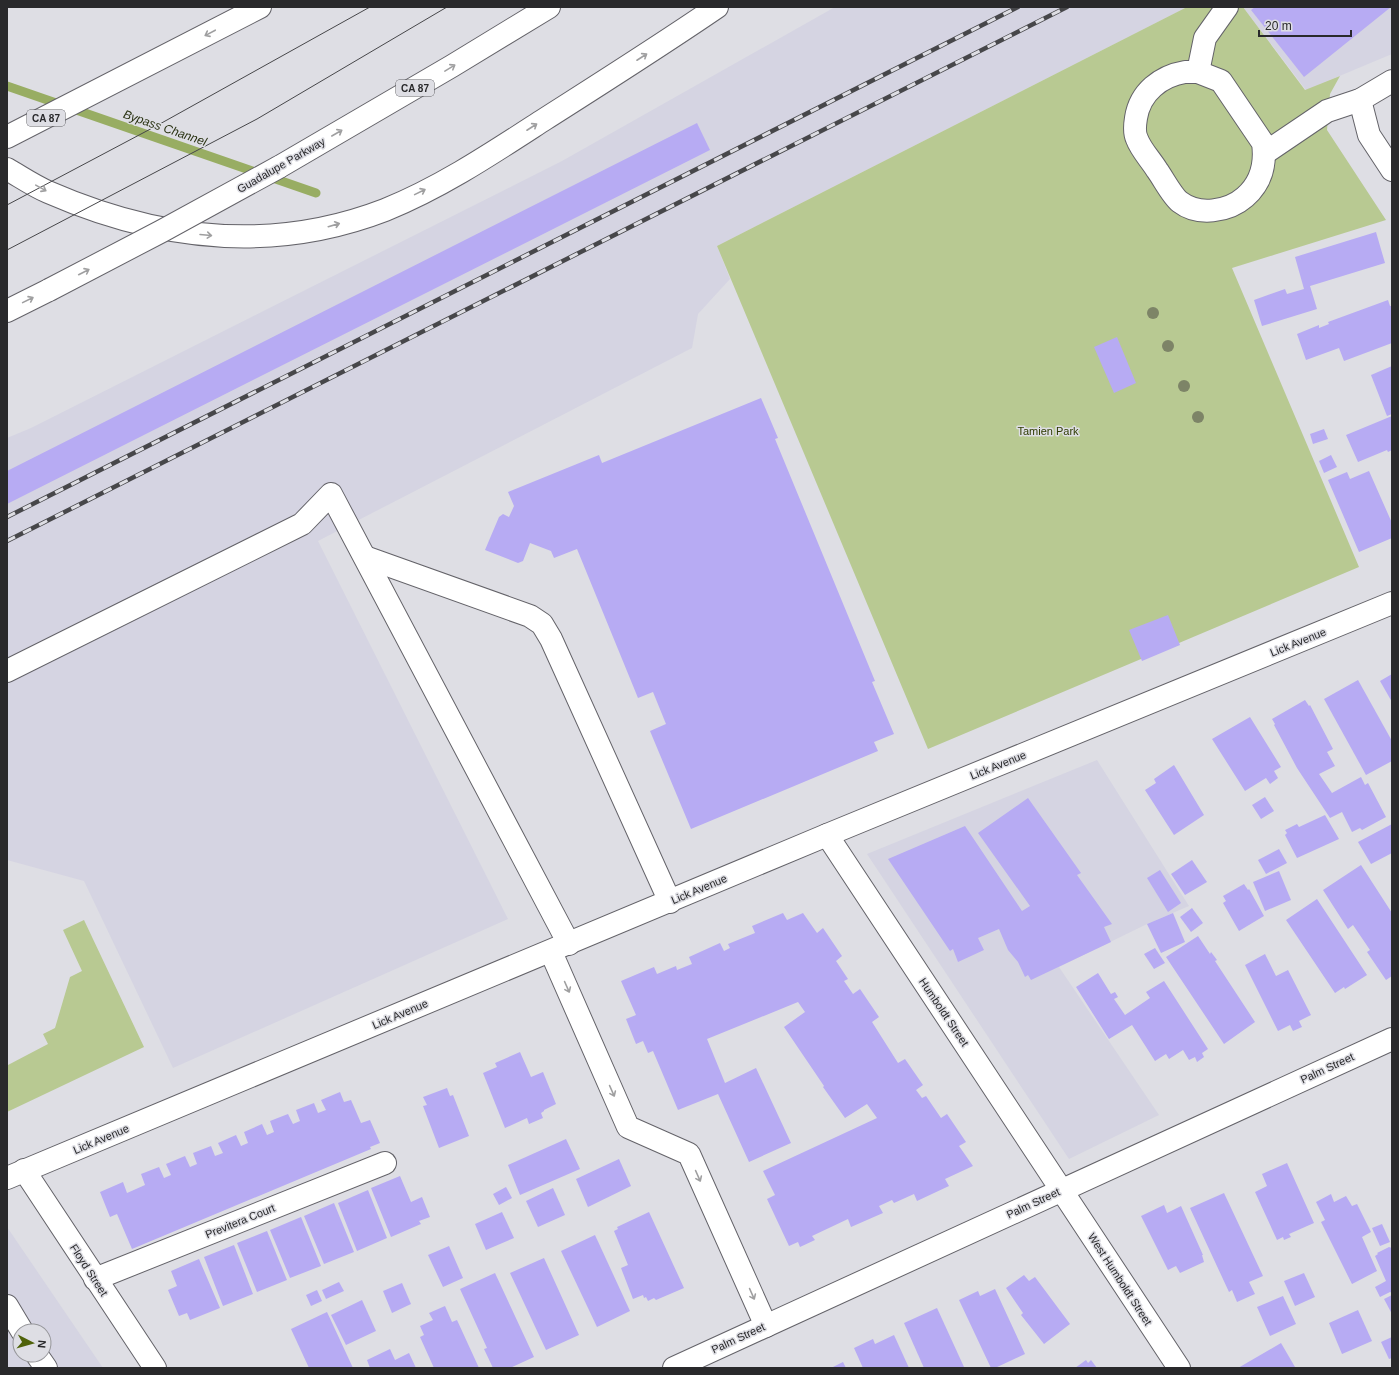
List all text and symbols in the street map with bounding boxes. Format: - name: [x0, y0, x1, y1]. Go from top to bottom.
- scale bar: [1259, 12, 1351, 38]
- text: 20 m: [1265, 19, 1292, 33]
- one-way arrow: [204, 30, 216, 37]
- one-way arrow: [636, 53, 647, 61]
- one-way arrow: [444, 63, 456, 71]
- road number: CA 87: [396, 80, 434, 96]
- water label: Bypass Channel: [121, 107, 209, 149]
- road number: CA 87: [27, 110, 65, 126]
- one-way arrow: [527, 123, 538, 131]
- one-way arrow: [331, 128, 343, 136]
- street label: Guadalupe Parkway: [235, 135, 327, 195]
- one-way arrow: [35, 185, 47, 192]
- one-way arrow: [414, 188, 426, 196]
- one-way arrow: [328, 221, 341, 228]
- one-way arrow: [199, 231, 212, 238]
- one-way arrow: [78, 268, 90, 275]
- one-way arrow: [22, 296, 34, 303]
- park label: Tamien Park: [1017, 425, 1079, 437]
- street label: Lick Avenue: [1268, 625, 1328, 659]
- street label: Lick Avenue: [968, 748, 1028, 782]
- street label: Lick Avenue: [669, 872, 729, 906]
- street label: Humboldt Street: [917, 976, 971, 1048]
- one-way arrow: [563, 981, 571, 993]
- street label: Lick Avenue: [370, 997, 430, 1031]
- street label: Palm Street: [1298, 1050, 1356, 1086]
- one-way arrow: [609, 1084, 616, 1096]
- street label: Lick Avenue: [71, 1122, 131, 1156]
- one-way arrow: [695, 1170, 703, 1182]
- street label: Palm Street: [1004, 1185, 1062, 1221]
- street label: Previtera Court: [203, 1202, 277, 1240]
- street label: West Humboldt Street: [1086, 1231, 1154, 1327]
- street label: Floyd Street: [68, 1242, 110, 1298]
- one-way arrow: [749, 1288, 756, 1300]
- street label: Palm Street: [709, 1320, 767, 1356]
- north arrow: [12, 1323, 52, 1363]
- text: N: [36, 1339, 48, 1349]

